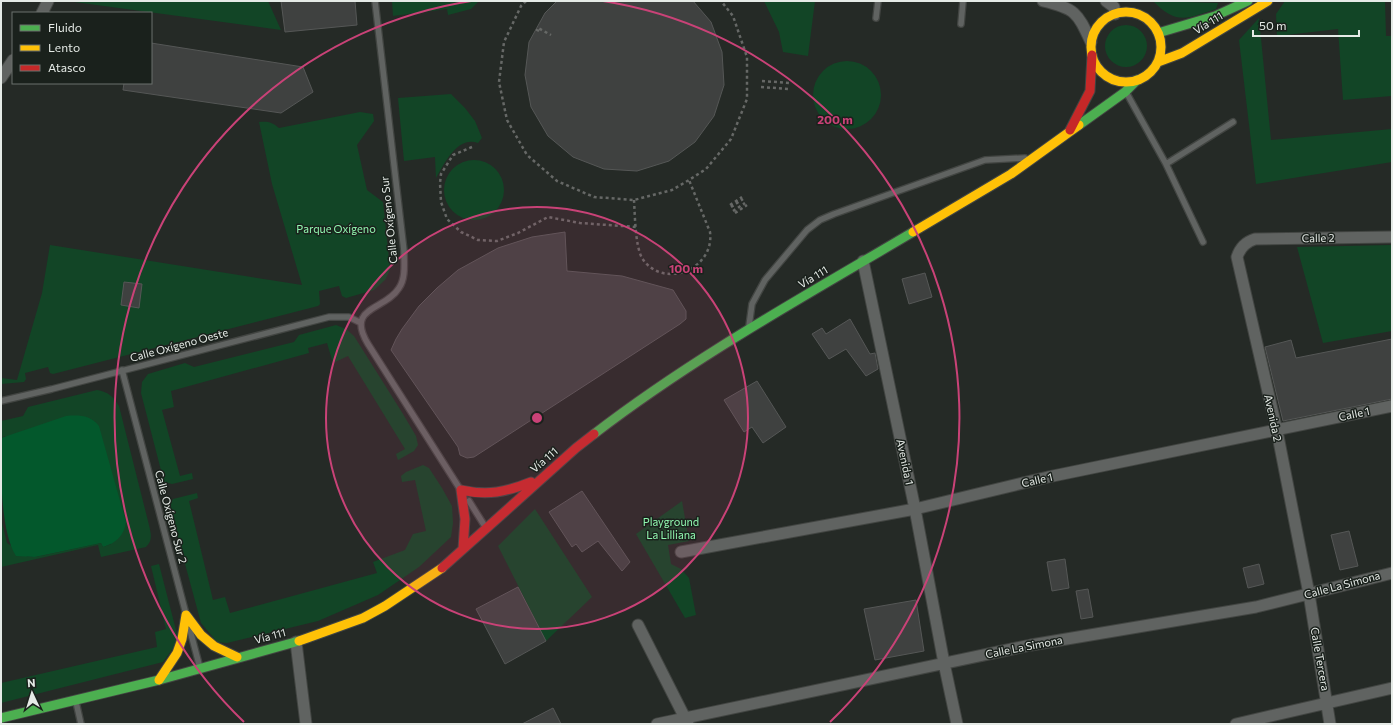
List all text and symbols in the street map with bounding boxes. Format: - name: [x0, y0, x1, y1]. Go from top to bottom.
- street label: Vía 111: [1191, 9, 1225, 36]
- legend: [12, 12, 152, 84]
- scale bar: [1253, 12, 1359, 38]
- text: 50 m: [1259, 18, 1287, 32]
- text: Fluido: [48, 20, 82, 34]
- text: Lento: [48, 40, 80, 54]
- text: Atasco: [48, 60, 86, 74]
- text: 200 m: [817, 112, 853, 126]
- street label: Calle Oxígeno Sur: [377, 175, 400, 264]
- park label: Parque Oxígeno: [296, 222, 376, 235]
- street label: Calle 2: [1301, 231, 1335, 244]
- text: 100 m: [669, 261, 703, 275]
- street label: Vía 111: [796, 263, 830, 290]
- street label: Calle Oxígeno Oeste: [128, 325, 230, 364]
- street label: Avenida 2: [1262, 393, 1285, 443]
- street label: Calle 1: [1337, 404, 1371, 423]
- centre of rings: [530, 411, 544, 425]
- street label: Avenida 1: [894, 438, 917, 486]
- street label: Vía 111: [527, 444, 560, 475]
- street label: Calle Oxígeno Sur 2: [153, 469, 190, 565]
- street label: Calle 1: [1020, 470, 1054, 489]
- park label: Playground La Lilliana: [643, 515, 699, 541]
- street label: Calle La Simona: [1302, 568, 1381, 601]
- street label: Vía 111: [253, 625, 287, 646]
- street label: Calle Tercera: [1309, 626, 1332, 692]
- street label: Calle La Simona: [984, 633, 1064, 660]
- north arrow: [12, 673, 52, 713]
- text: N: [27, 676, 36, 689]

